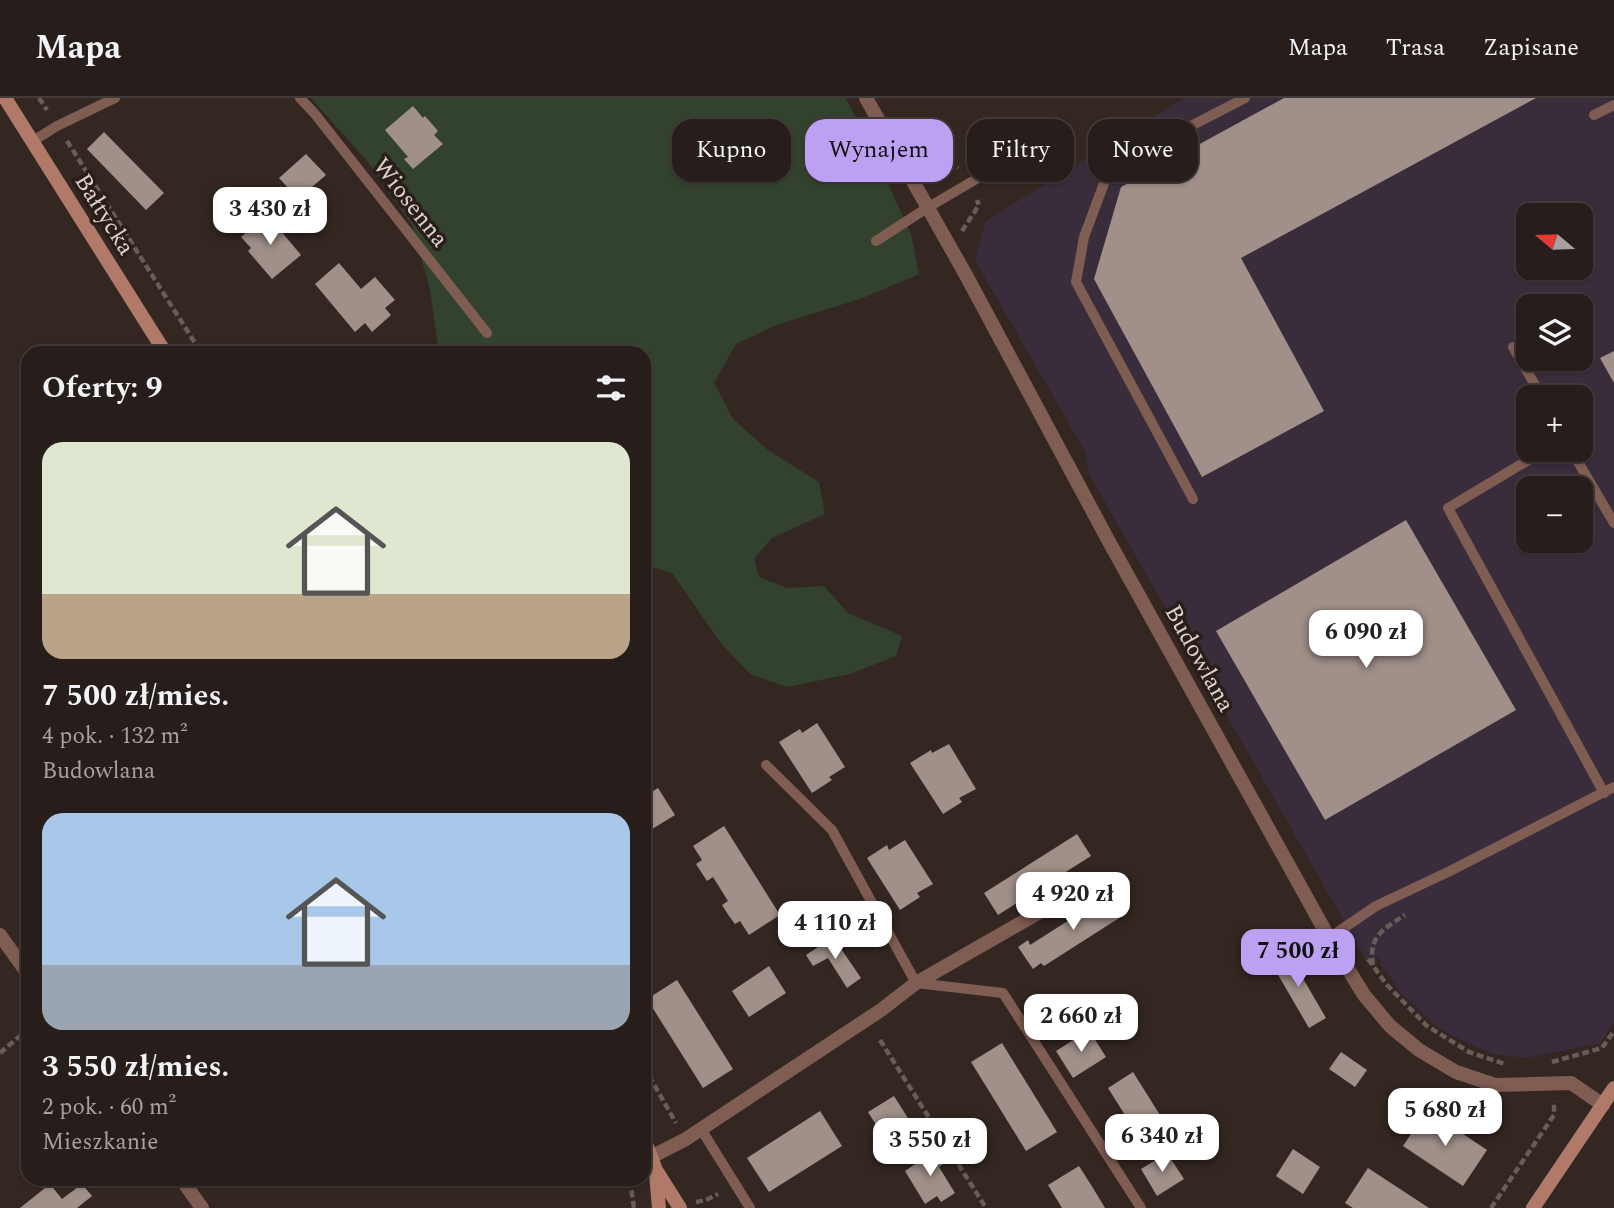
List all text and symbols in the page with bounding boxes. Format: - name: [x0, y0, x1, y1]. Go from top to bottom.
- text: Mapa: [35, 23, 121, 73]
- text: Mapa: [1288, 30, 1348, 66]
- text: Trasa: [1386, 30, 1445, 66]
- text: Zapisane: [1483, 30, 1579, 66]
- chip: Kupno: [672, 119, 791, 182]
- chip: Wynajem: [805, 119, 953, 182]
- chip: Filtry: [967, 119, 1074, 182]
- chip: Nowe: [1088, 119, 1198, 182]
- street label: Wiosenna: [364, 150, 457, 255]
- street label: Bałtycka: [65, 167, 144, 263]
- pin: 3 430 zł: [198, 188, 342, 247]
- text: 3 430 zł: [229, 192, 311, 227]
- north arrow: [1516, 203, 1592, 280]
- map controls: [1516, 203, 1593, 553]
- button: layers: [1516, 294, 1593, 371]
- text: Oferty: 9: [42, 365, 163, 411]
- icon: filters: [592, 369, 630, 407]
- button: +: [1516, 385, 1593, 462]
- button: −: [1516, 476, 1593, 553]
- icon: home: [273, 488, 399, 614]
- street label: Budowlana: [1155, 598, 1244, 719]
- pin: 6 090 zł: [1294, 610, 1438, 670]
- text: 6 090 zł: [1325, 615, 1407, 650]
- text: 7 500 zł/mies.: [42, 673, 229, 719]
- text: 4 pok. · 132 m²: [42, 719, 188, 754]
- text: Budowlana: [42, 754, 155, 789]
- icon: home: [273, 859, 399, 985]
- pin: 4 920 zł: [1001, 872, 1145, 932]
- text: 4 920 zł: [1032, 877, 1114, 912]
- pin: 4 110 zł: [763, 902, 907, 961]
- text: 4 110 zł: [794, 906, 876, 941]
- pin: 7 500 zł: [1226, 930, 1370, 989]
- text: 7 500 zł: [1257, 934, 1339, 969]
- pin: 2 660 zł: [1009, 995, 1153, 1054]
- text: 2 660 zł: [1040, 999, 1122, 1034]
- text: 3 550 zł/mies.: [42, 1044, 229, 1090]
- pin: 5 680 zł: [1373, 1088, 1517, 1148]
- text: 2 pok. · 60 m²: [42, 1090, 176, 1125]
- text: 5 680 zł: [1404, 1093, 1486, 1128]
- pin: 6 340 zł: [1090, 1114, 1234, 1174]
- pin: 3 550 zł: [858, 1118, 1002, 1178]
- text: 6 340 zł: [1121, 1119, 1203, 1154]
- text: 3 550 zł: [889, 1123, 971, 1158]
- text: Mieszkanie: [42, 1125, 158, 1160]

